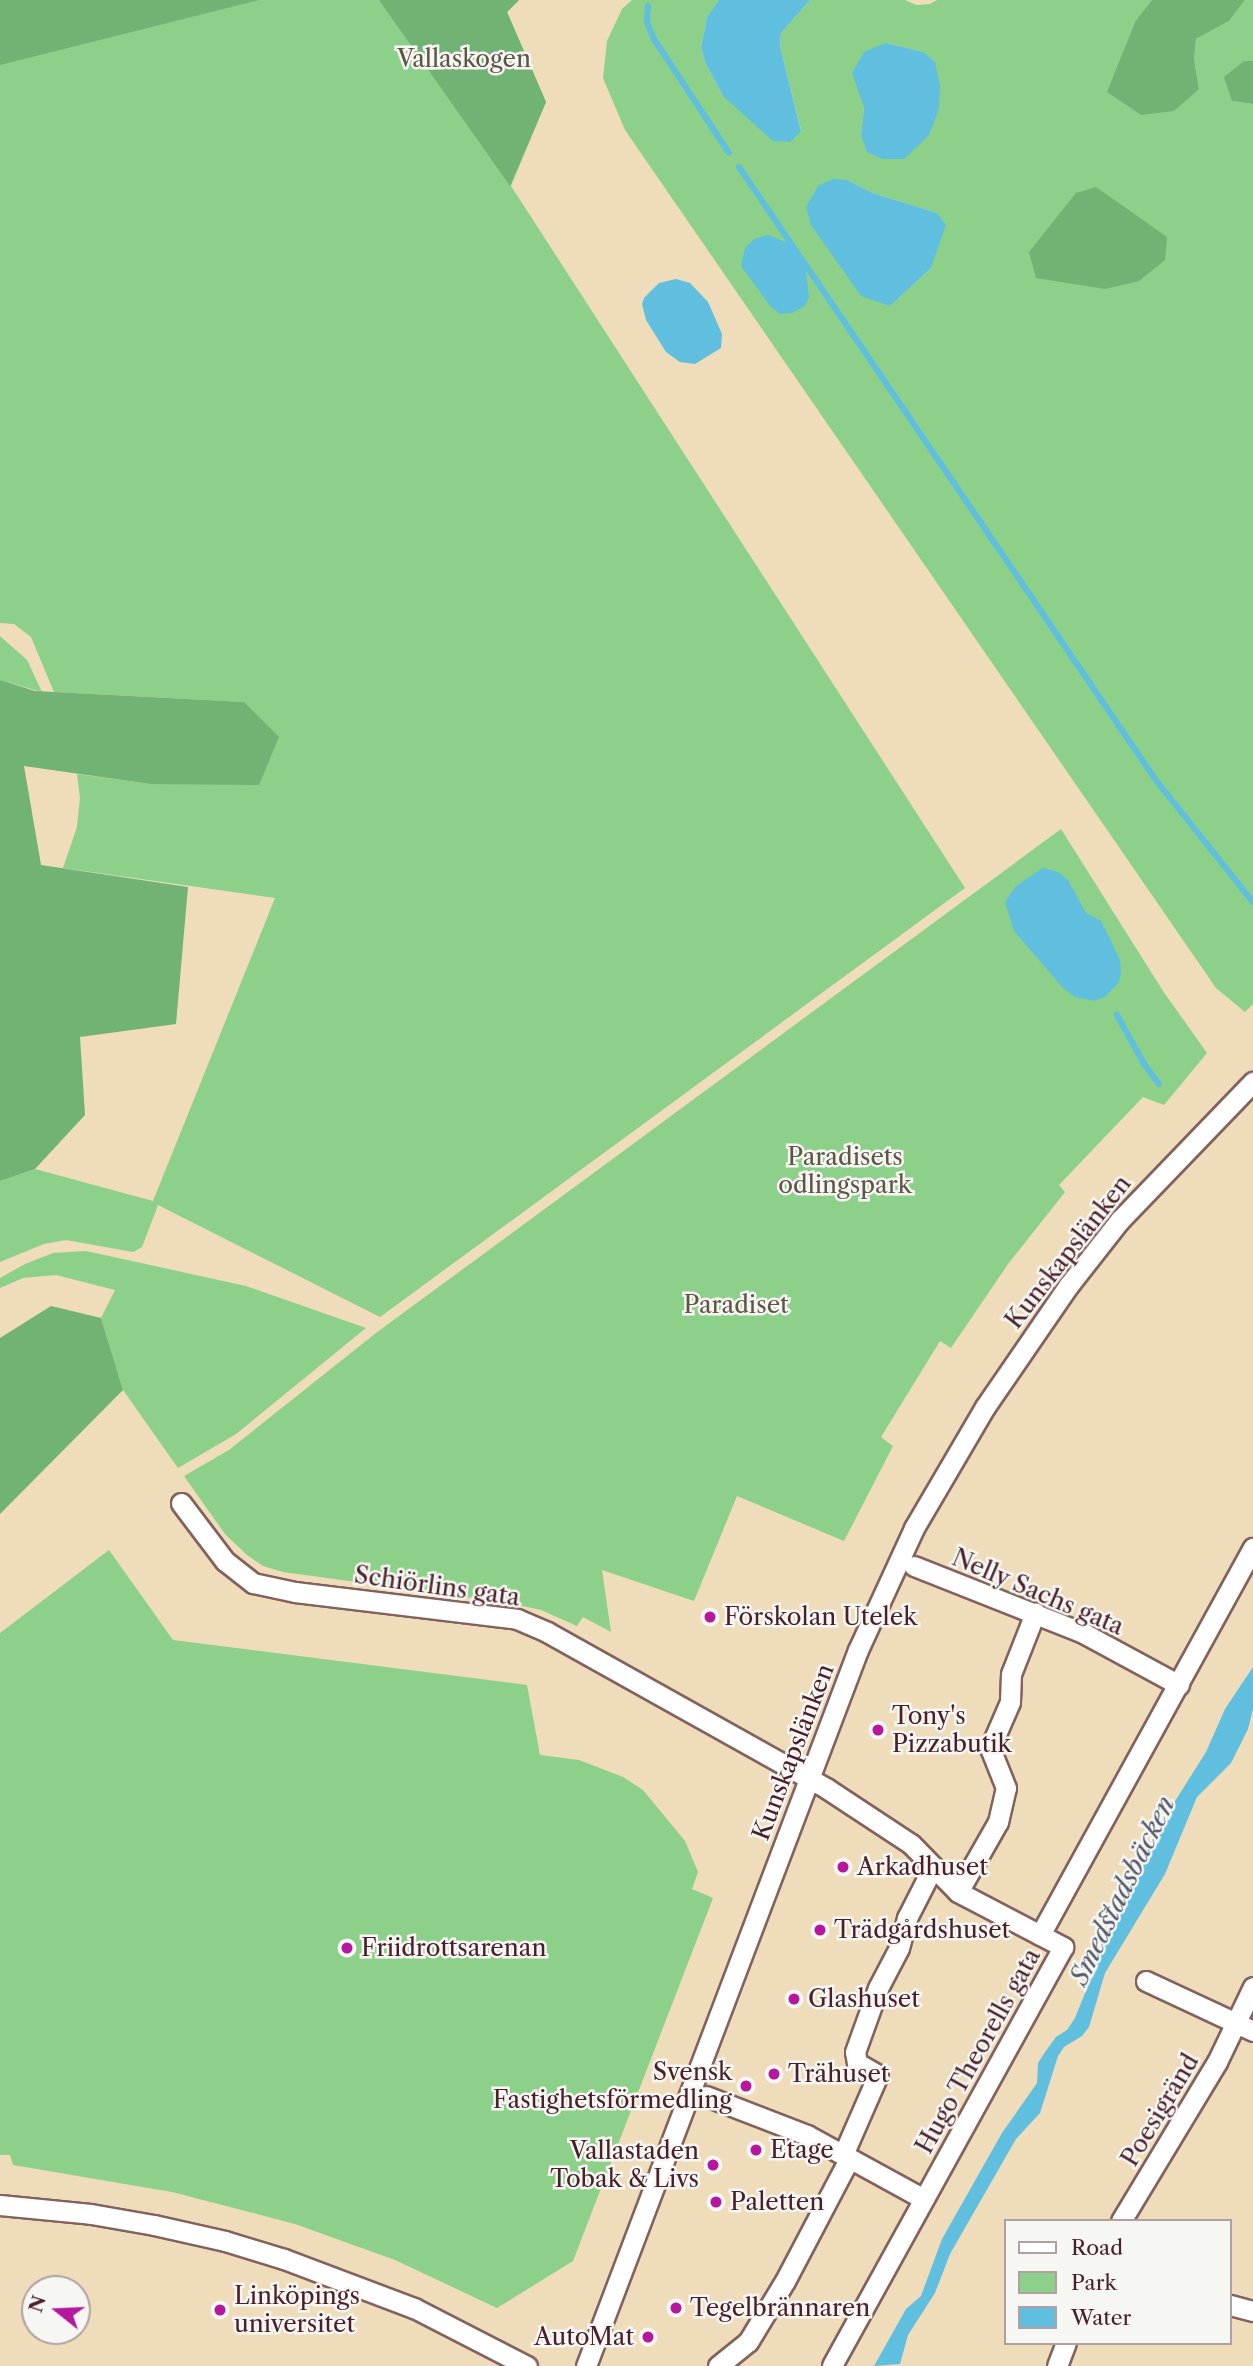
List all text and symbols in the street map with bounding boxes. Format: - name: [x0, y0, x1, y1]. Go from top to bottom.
- park label: Vallaskogen: [397, 45, 531, 73]
- park label: Paradisets odlingspark: [778, 1143, 912, 1199]
- street label: Kunskapslänken: [999, 1170, 1137, 1334]
- park label: Paradiset: [683, 1291, 789, 1319]
- street label: Nelly Sachs gata: [948, 1543, 1128, 1641]
- street label: Schiörlins gata: [352, 1560, 522, 1612]
- place label: Förskolan Utelek: [724, 1603, 917, 1631]
- marker: Förskolan Utelek: [702, 1609, 718, 1625]
- street label: Kunskapslänken: [746, 1660, 840, 1844]
- place label: Tony's Pizzabutik: [892, 1702, 1011, 1758]
- marker: Tony's Pizzabutik: [870, 1722, 886, 1738]
- water label: Smedstadsbäcken: [1064, 1792, 1182, 1990]
- place label: Arkadhuset: [857, 1853, 988, 1881]
- marker: Arkadhuset: [835, 1859, 851, 1875]
- place label: Trädgårdshuset: [834, 1916, 1010, 1944]
- marker: Trädgårdshuset: [812, 1922, 828, 1938]
- place label: Friidrottsarenan: [361, 1934, 546, 1962]
- marker: Friidrottsarenan: [339, 1940, 355, 1956]
- street label: Hugo Theorells gata: [910, 1943, 1046, 2159]
- place label: Glashuset: [808, 1985, 920, 2013]
- marker: Glashuset: [786, 1991, 802, 2007]
- street label: Poesigränd: [1115, 2049, 1205, 2171]
- place label: Svensk Fastighetsförmedling: [493, 2058, 732, 2114]
- place label: Trähuset: [788, 2060, 889, 2088]
- marker: Trähuset: [766, 2066, 782, 2082]
- marker: Svensk Fastighetsförmedling: [738, 2078, 754, 2094]
- place label: Etage: [770, 2136, 834, 2164]
- place label: Vallastaden Tobak & Livs: [550, 2137, 699, 2193]
- marker: Etage: [748, 2142, 764, 2158]
- marker: Vallastaden Tobak & Livs: [705, 2157, 721, 2173]
- place label: Paletten: [730, 2188, 824, 2216]
- marker: Paletten: [708, 2194, 724, 2210]
- legend: [1004, 2219, 1232, 2345]
- text: Road: [1071, 2235, 1123, 2260]
- text: Park: [1071, 2270, 1117, 2295]
- north arrow: [21, 2275, 91, 2345]
- place label: Linköpings universitet: [234, 2282, 360, 2338]
- text: N: [24, 2293, 51, 2315]
- place label: Tegelbrännaren: [690, 2294, 870, 2322]
- marker: Tegelbrännaren: [668, 2300, 684, 2316]
- marker: Linköpings universitet: [212, 2302, 228, 2318]
- text: Water: [1071, 2305, 1131, 2330]
- place label: AutoMat: [534, 2323, 634, 2351]
- marker: AutoMat: [640, 2329, 656, 2345]

